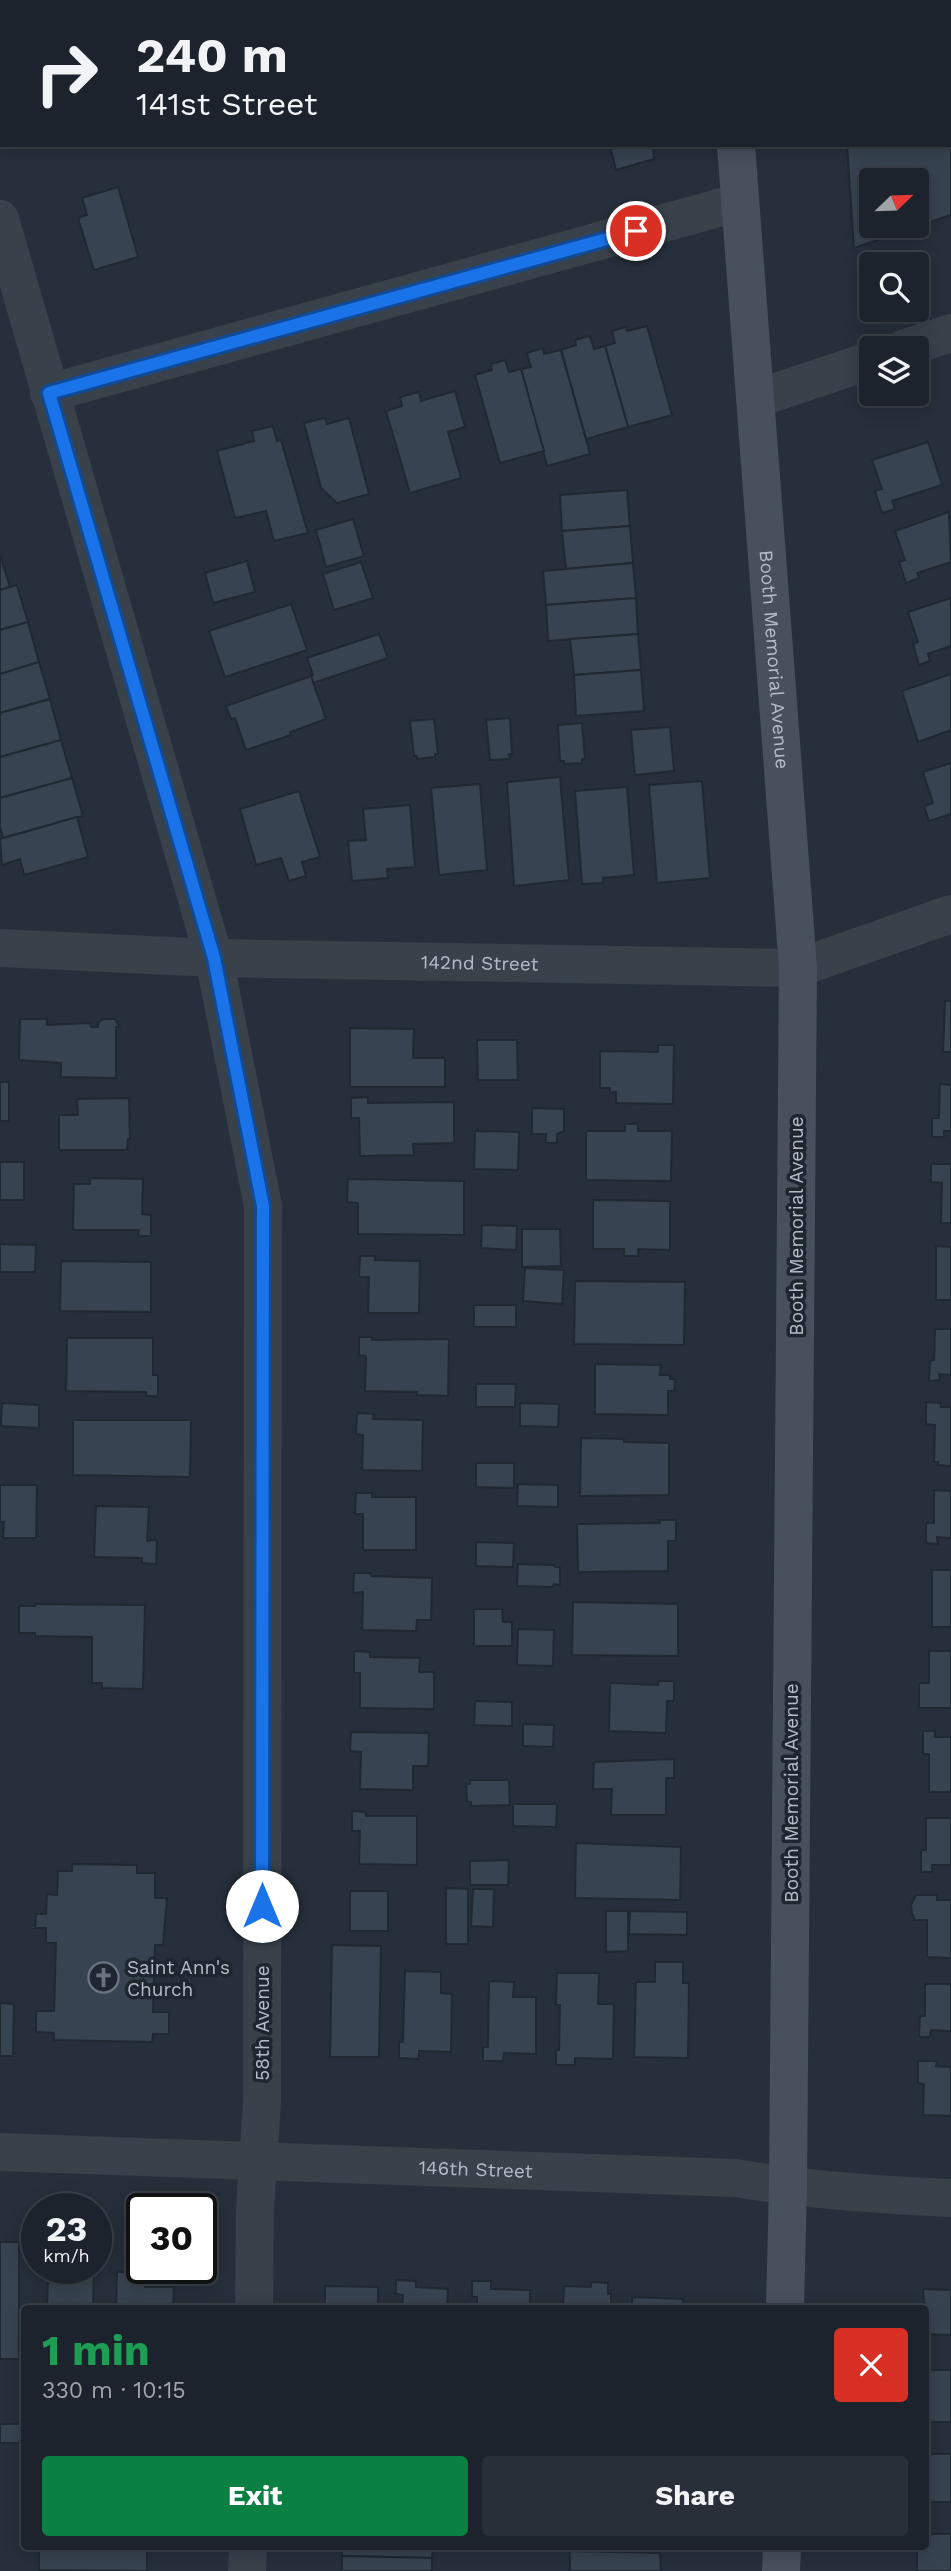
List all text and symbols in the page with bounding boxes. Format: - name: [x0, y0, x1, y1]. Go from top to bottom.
- text: 240 m: [136, 26, 288, 84]
- icon: right: [21, 28, 112, 119]
- text: 141st Street: [136, 85, 318, 123]
- north arrow: [859, 168, 929, 238]
- map controls: [859, 168, 929, 406]
- pin: [606, 201, 666, 261]
- icon: arrive: [617, 212, 655, 250]
- button: search: [859, 252, 929, 322]
- button: layers: [859, 336, 929, 406]
- street label: Booth Memorial Avenue: [755, 549, 794, 770]
- street label: 142nd Street: [421, 950, 539, 975]
- street label: Booth Memorial Avenue: [785, 1116, 808, 1336]
- street label: Booth Memorial Avenue: [780, 1683, 803, 1903]
- position arrow: [225, 1869, 299, 1943]
- place label: Saint Ann's Church: [127, 1956, 230, 2001]
- church icon: Saint Ann's Church: [87, 1961, 121, 1995]
- street label: 58th Avenue: [251, 1965, 274, 2081]
- street label: 146th Street: [418, 2155, 533, 2182]
- speed limit sign: 30: [126, 2193, 217, 2284]
- text: 23: [46, 2208, 87, 2250]
- text: km/h: [43, 2245, 90, 2266]
- text: 1 min: [42, 2326, 150, 2375]
- button: close: [834, 2328, 908, 2402]
- text: 330 m · 10:15: [42, 2377, 186, 2404]
- button: Exit: [42, 2456, 468, 2536]
- button: Share: [482, 2456, 908, 2536]

